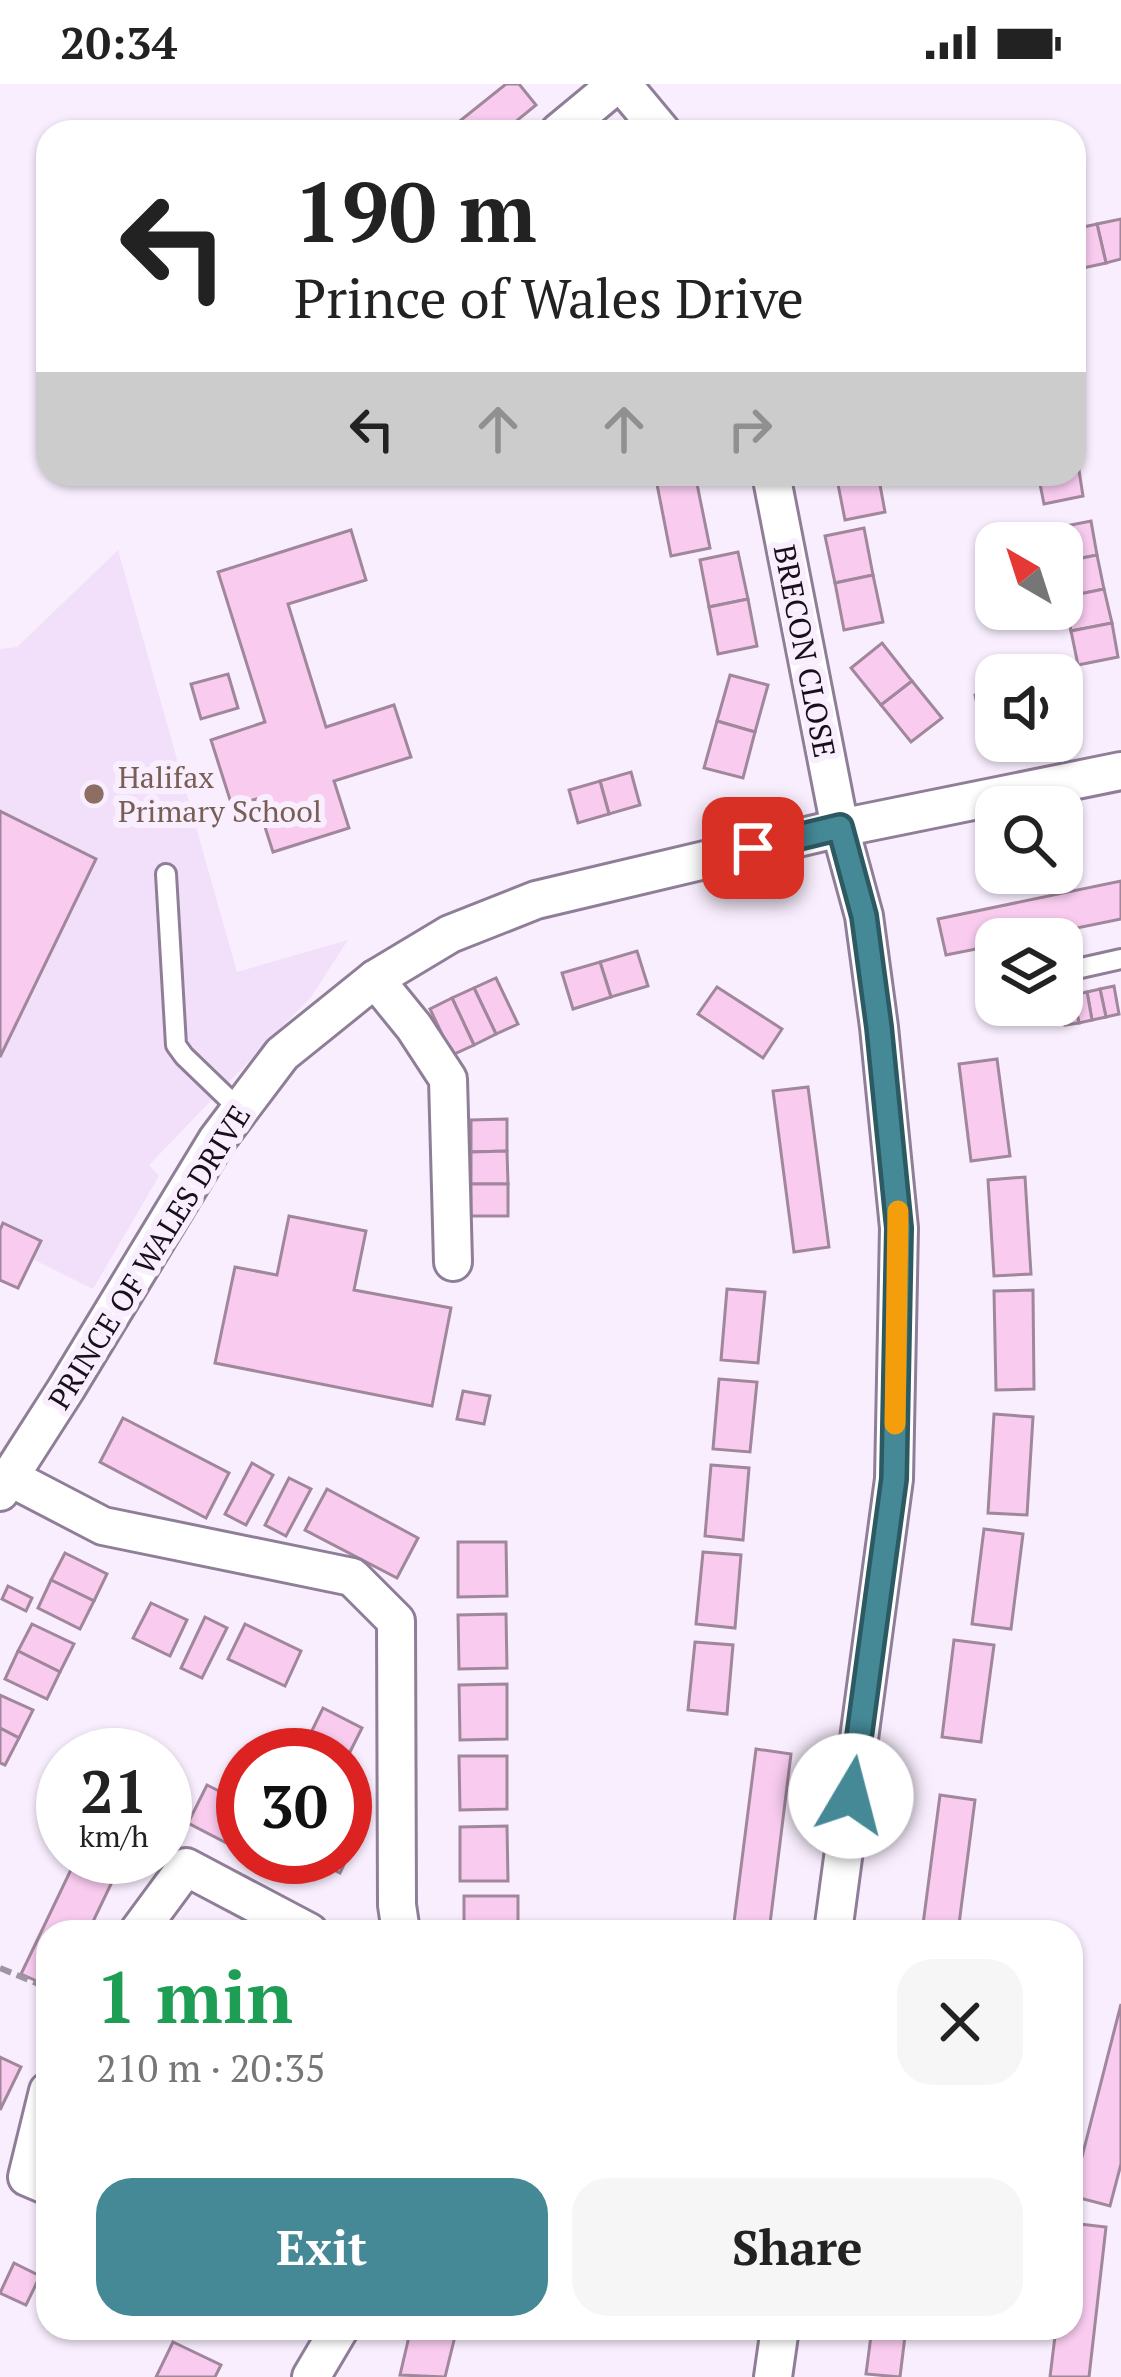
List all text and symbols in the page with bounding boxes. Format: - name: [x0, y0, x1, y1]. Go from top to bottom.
- text: 20:34: [60, 12, 177, 72]
- text: 190 m: [294, 155, 537, 266]
- icon: left: [96, 168, 252, 324]
- text: Prince of Wales Drive: [294, 262, 804, 333]
- icon: left: [339, 396, 405, 462]
- icon: ahead: [465, 396, 531, 462]
- icon: ahead: [591, 396, 657, 462]
- icon: right: [717, 396, 783, 462]
- north arrow: [975, 522, 1083, 630]
- map controls: [975, 522, 1083, 1026]
- street label: BRECON CLOSE: [765, 541, 845, 761]
- button: sound: [975, 654, 1083, 762]
- place label: Halifax Primary School: [118, 757, 322, 831]
- marker: Halifax Primary School: [81, 781, 107, 807]
- button: search: [975, 786, 1083, 894]
- pin: [702, 797, 804, 899]
- icon: arrive: [720, 815, 786, 881]
- button: layers: [975, 918, 1083, 1026]
- street label: PRINCE OF WALES DRIVE: [39, 1097, 259, 1417]
- speed limit sign: 30: [216, 1728, 372, 1884]
- position arrow: [788, 1733, 914, 1859]
- text: 21: [80, 1751, 148, 1830]
- text: km/h: [79, 1816, 149, 1856]
- text: 1 min: [96, 1948, 293, 2044]
- button: close: [897, 1959, 1023, 2085]
- text: 210 m · 20:35: [96, 2041, 326, 2093]
- button: Exit: [96, 2178, 548, 2316]
- button: Share: [572, 2178, 1023, 2316]

